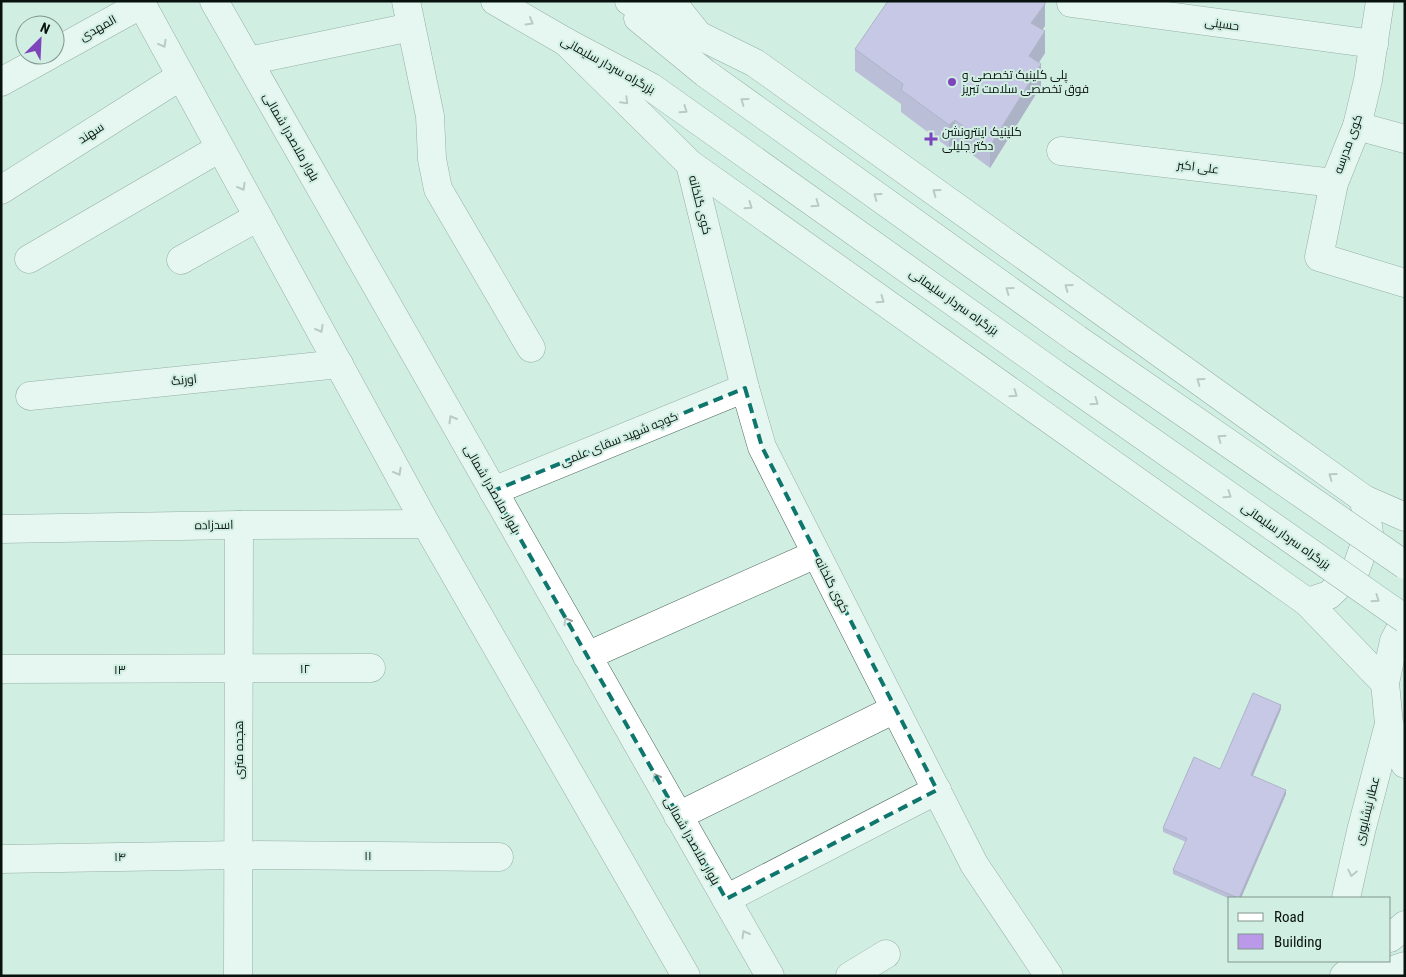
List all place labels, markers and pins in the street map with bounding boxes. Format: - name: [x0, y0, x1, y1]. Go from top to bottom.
- place label: پلی کلینیک تخصصی و فوق تخصصی سلامت تبریز: [961, 68, 1089, 96]
- marker: پلی کلینیک تخصصی و فوق تخصصی سلامت تبریز: [946, 76, 958, 88]
- place label: کلینیک اینترونشن دکتر جلیلی: [942, 125, 1022, 153]
- marker: کلینیک اینترونشن دکتر جلیلی: [924, 132, 938, 146]

